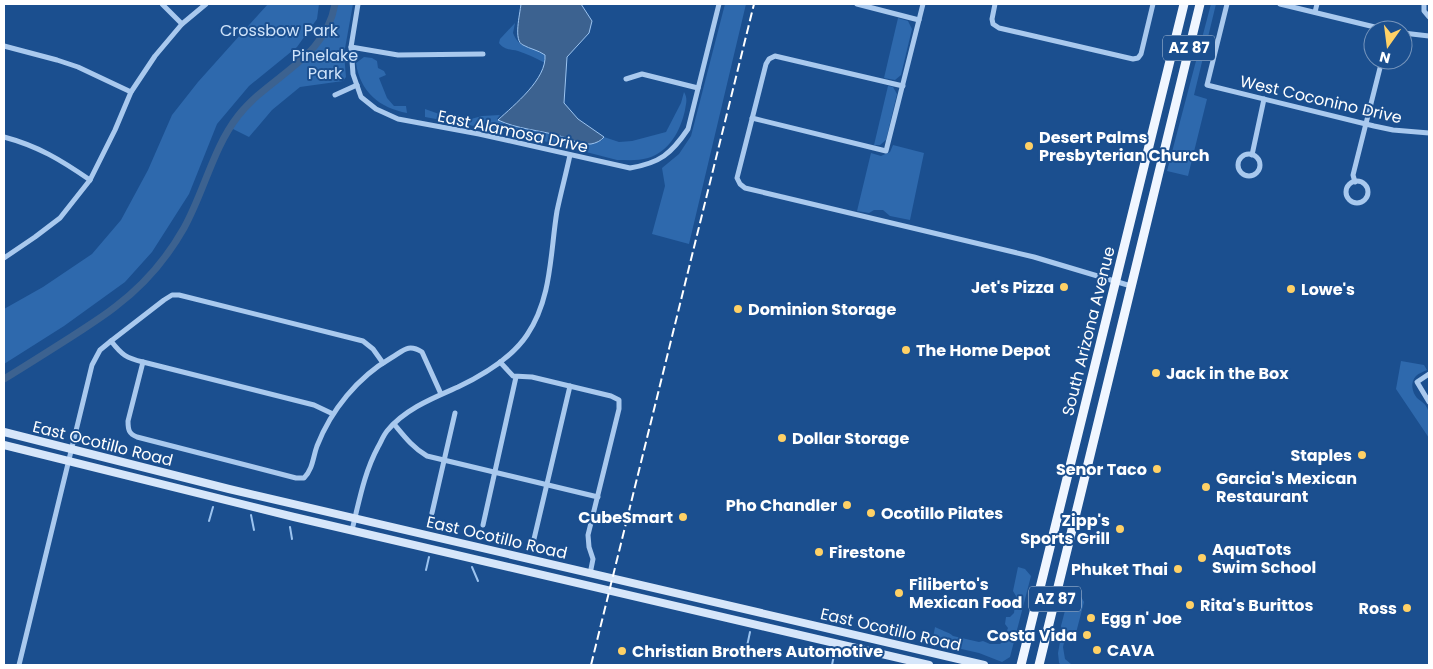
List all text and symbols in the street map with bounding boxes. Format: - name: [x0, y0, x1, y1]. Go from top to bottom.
- park label: Crossbow Park: [220, 19, 339, 42]
- north arrow: [1363, 20, 1413, 70]
- road number: AZ 87: [1163, 36, 1215, 60]
- park label: Pinelake Park: [292, 44, 358, 85]
- text: N: [1377, 47, 1392, 69]
- street label: West Coconino Drive: [1238, 70, 1404, 129]
- street label: East Alamosa Drive: [436, 104, 590, 159]
- place label: Desert Palms Presbyterian Church: [1039, 126, 1210, 167]
- marker: Desert Palms Presbyterian Church: [1023, 140, 1035, 152]
- street label: South Arizona Avenue: [1056, 244, 1121, 418]
- place label: Jet's Pizza: [971, 276, 1054, 299]
- place label: Lowe's: [1301, 278, 1355, 301]
- marker: Jet's Pizza: [1058, 281, 1070, 293]
- marker: Lowe's: [1285, 283, 1297, 295]
- place label: Dominion Storage: [748, 298, 896, 321]
- marker: Dominion Storage: [732, 303, 744, 315]
- place label: The Home Depot: [916, 339, 1051, 362]
- marker: The Home Depot: [900, 344, 912, 356]
- place label: Jack in the Box: [1166, 362, 1289, 385]
- marker: Jack in the Box: [1150, 367, 1162, 379]
- street label: East Ocotillo Road: [30, 415, 175, 472]
- place label: Dollar Storage: [792, 427, 909, 450]
- marker: Dollar Storage: [776, 432, 788, 444]
- place label: Staples: [1290, 444, 1352, 467]
- marker: Staples: [1356, 449, 1368, 461]
- place label: Senor Taco: [1056, 458, 1147, 481]
- marker: Senor Taco: [1151, 463, 1163, 475]
- place label: Garcia's Mexican Restaurant: [1216, 467, 1357, 508]
- marker: Garcia's Mexican Restaurant: [1200, 481, 1212, 493]
- place label: Pho Chandler: [726, 494, 837, 517]
- marker: Pho Chandler: [841, 499, 853, 511]
- place label: Ocotillo Pilates: [881, 502, 1003, 525]
- place label: CubeSmart: [578, 506, 673, 529]
- marker: Ocotillo Pilates: [865, 507, 877, 519]
- place label: Zipp's Sports Grill: [1020, 509, 1110, 550]
- street label: East Ocotillo Road: [424, 510, 570, 565]
- marker: CubeSmart: [677, 511, 689, 523]
- marker: Zipp's Sports Grill: [1114, 523, 1126, 535]
- place label: AquaTots Swim School: [1212, 538, 1316, 579]
- place label: Firestone: [829, 541, 906, 564]
- marker: Firestone: [813, 546, 825, 558]
- marker: AquaTots Swim School: [1196, 552, 1208, 564]
- place label: Phuket Thai: [1071, 558, 1168, 581]
- marker: Phuket Thai: [1172, 563, 1184, 575]
- place label: Filiberto's Mexican Food: [909, 573, 1022, 614]
- road number: AZ 87: [1029, 586, 1081, 612]
- marker: Filiberto's Mexican Food: [893, 587, 905, 599]
- place label: Rita's Burittos: [1200, 594, 1313, 617]
- place label: Ross: [1359, 597, 1397, 620]
- marker: Rita's Burittos: [1184, 599, 1196, 611]
- street label: East Ocotillo Road: [818, 602, 964, 657]
- marker: Ross: [1401, 602, 1413, 614]
- place label: Egg n' Joe: [1101, 607, 1182, 630]
- marker: Egg n' Joe: [1085, 612, 1097, 624]
- place label: Costa Vida: [987, 624, 1077, 647]
- marker: Costa Vida: [1081, 629, 1093, 641]
- place label: CAVA: [1107, 639, 1155, 662]
- place label: Christian Brothers Automotive: [632, 640, 883, 663]
- marker: CAVA: [1091, 644, 1103, 656]
- marker: Christian Brothers Automotive: [616, 645, 628, 657]

